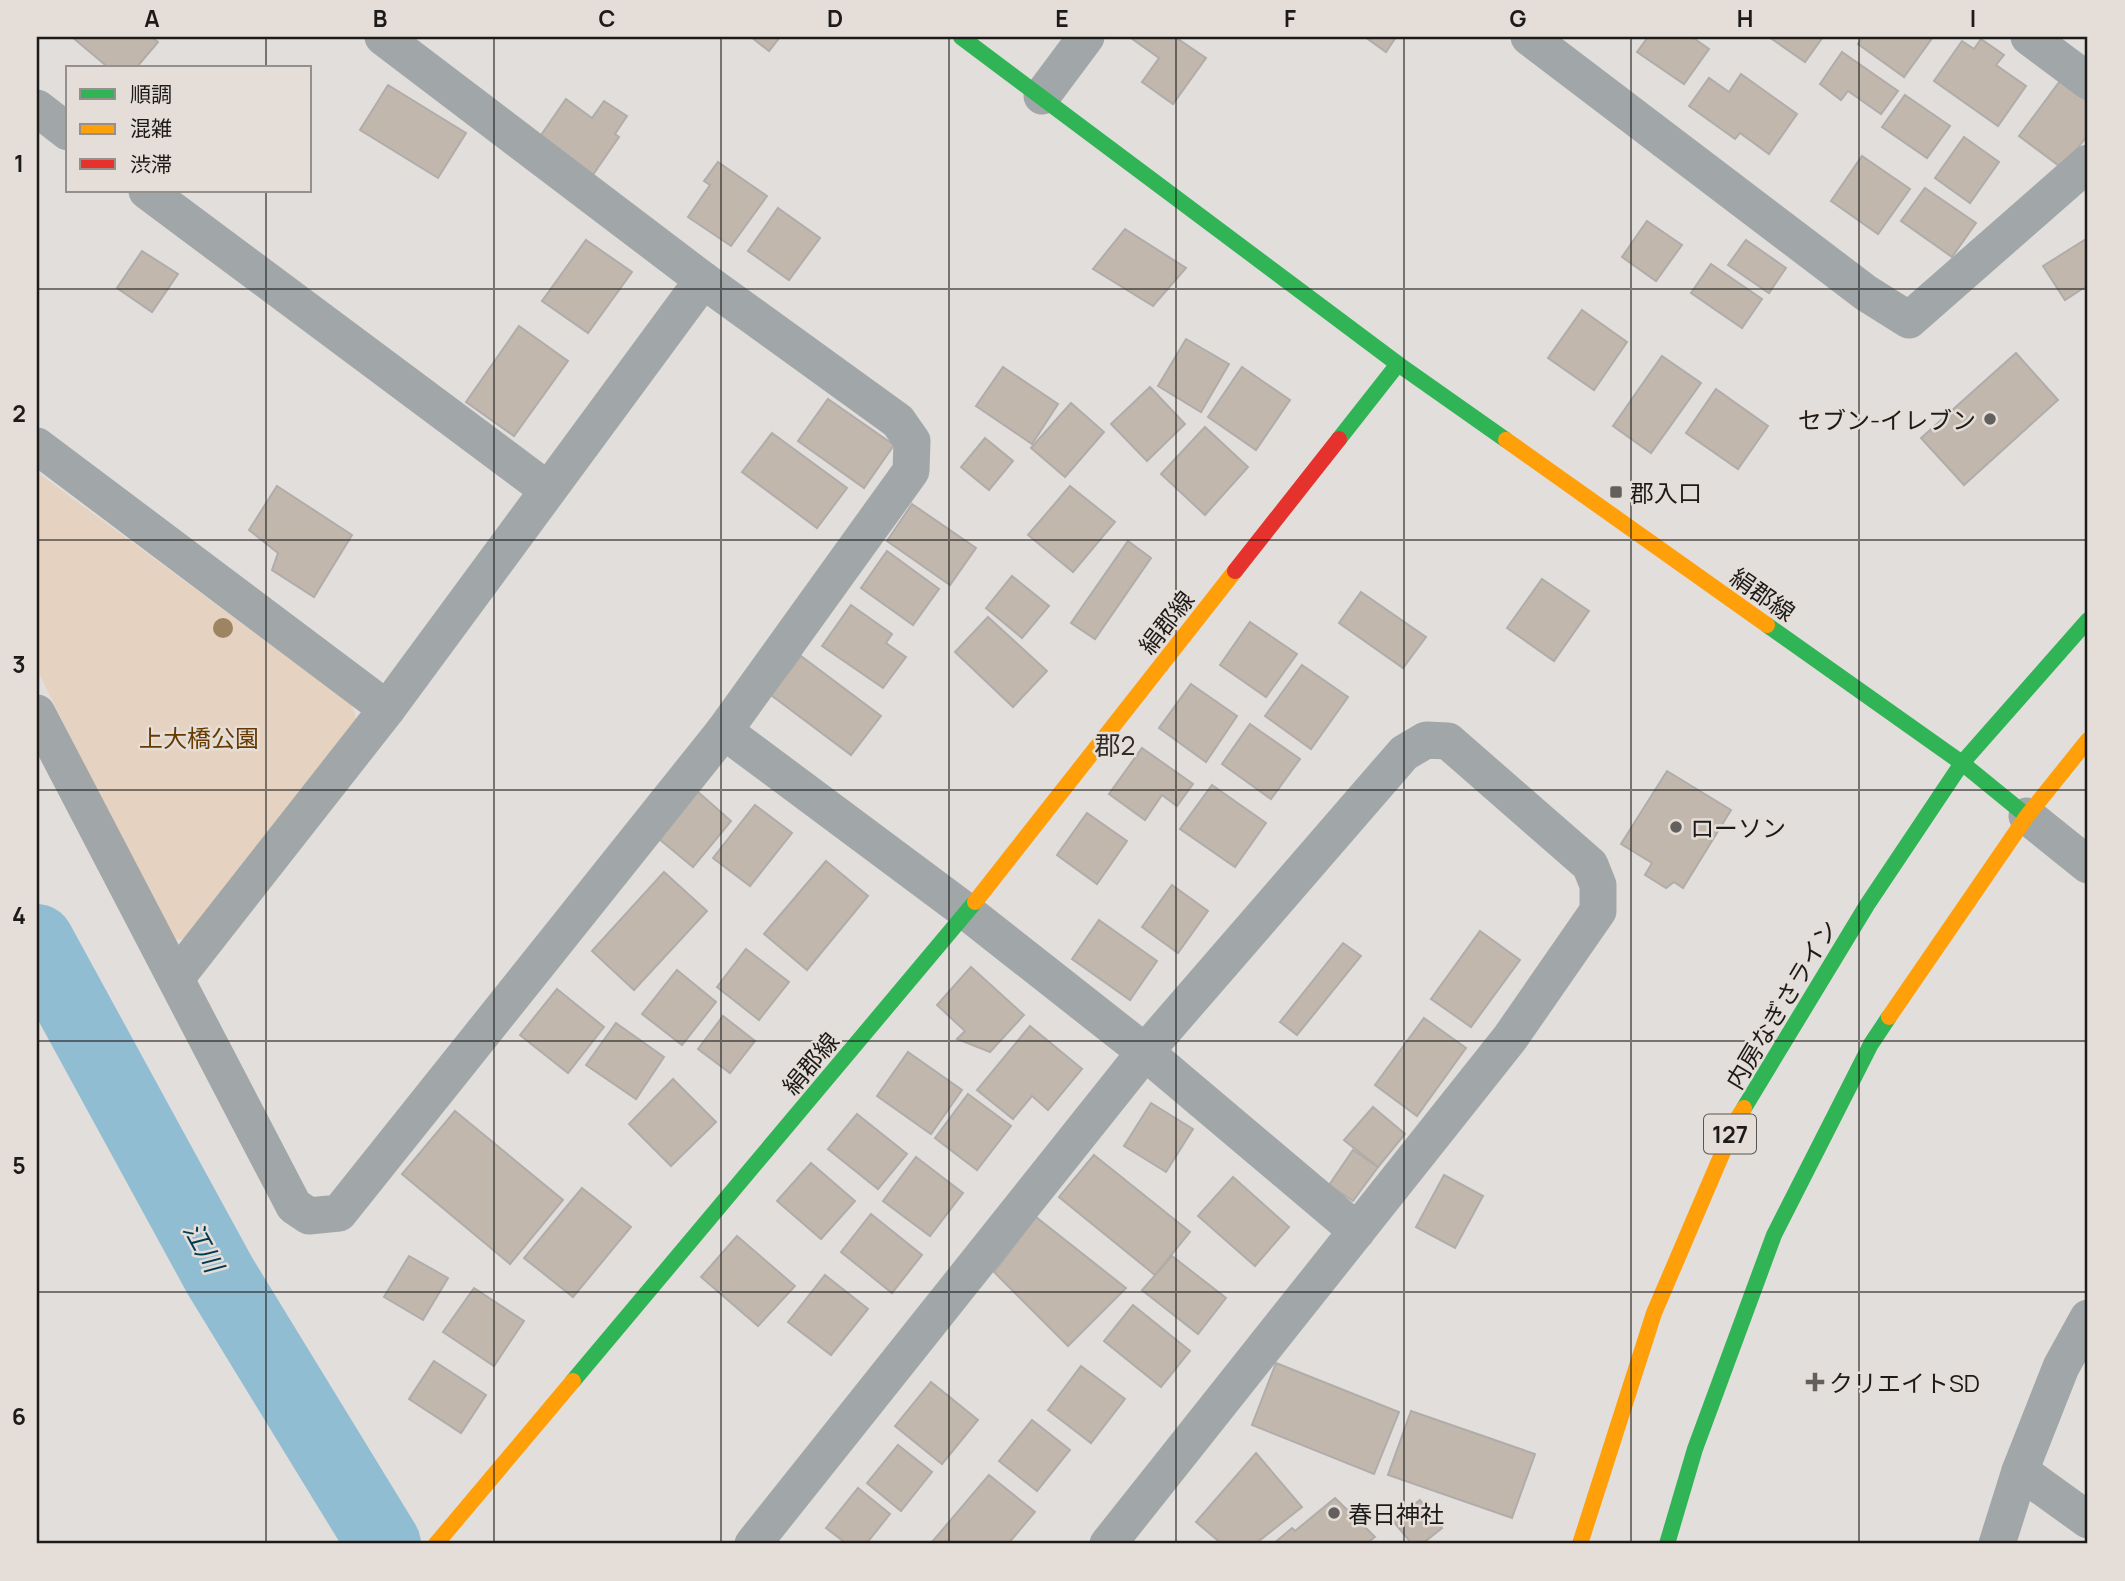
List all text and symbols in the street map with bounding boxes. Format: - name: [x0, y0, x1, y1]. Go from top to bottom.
- text: A: [144, 2, 160, 34]
- text: B: [373, 2, 387, 34]
- text: C: [599, 2, 616, 34]
- text: D: [827, 2, 843, 34]
- text: E: [1055, 2, 1069, 34]
- text: F: [1284, 2, 1296, 34]
- text: G: [1510, 2, 1527, 34]
- text: H: [1737, 2, 1753, 34]
- text: I: [1970, 2, 1976, 34]
- legend: [66, 66, 312, 192]
- text: 順調: [130, 80, 172, 108]
- text: 混雑: [130, 114, 172, 142]
- text: 1: [14, 147, 24, 179]
- text: 渋滞: [130, 150, 172, 178]
- text: 2: [12, 397, 26, 429]
- place label: セブン-イレブン: [1798, 403, 1976, 436]
- marker: セブン-イレブン: [1982, 411, 1998, 427]
- place label: 郡入口: [1630, 476, 1702, 509]
- marker: 郡入口: [1608, 484, 1624, 500]
- street label: 絹郡線: [1724, 560, 1802, 628]
- street label: 絹郡線: [1131, 583, 1201, 661]
- text: 3: [12, 648, 26, 680]
- park label: 上大橋公園: [139, 721, 259, 754]
- district label: 郡2: [1095, 727, 1135, 763]
- place label: ローソン: [1690, 811, 1786, 844]
- marker: ローソン: [1668, 819, 1684, 835]
- text: 4: [12, 899, 26, 931]
- street label: 内房なぎさライン: [1717, 913, 1845, 1095]
- street label: 絹郡線: [774, 1025, 846, 1101]
- road number: 127: [1704, 1114, 1756, 1154]
- text: 5: [12, 1149, 26, 1181]
- water label: 江川: [176, 1216, 234, 1281]
- place label: クリエイトSD: [1829, 1366, 1980, 1399]
- marker: クリエイトSD: [1807, 1374, 1823, 1390]
- text: 6: [12, 1400, 26, 1432]
- place label: 春日神社: [1348, 1497, 1444, 1530]
- marker: 春日神社: [1326, 1505, 1342, 1521]

